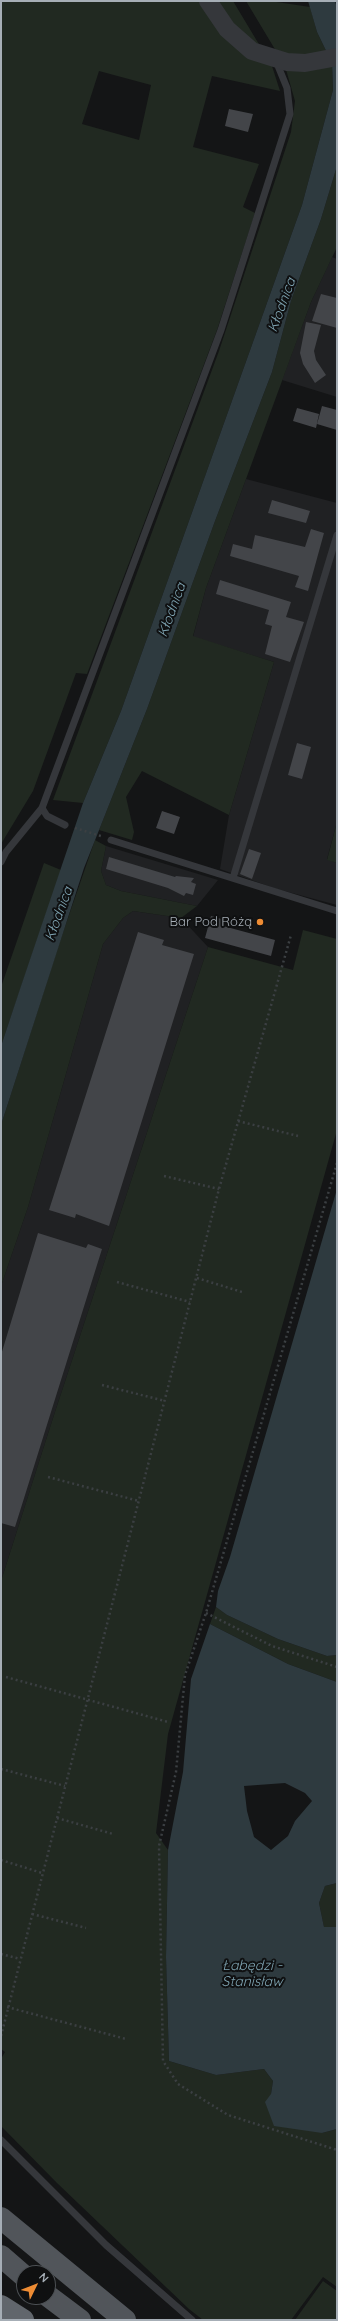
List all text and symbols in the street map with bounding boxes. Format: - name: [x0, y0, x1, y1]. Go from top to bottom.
- water label: Kłodnica: [264, 276, 300, 334]
- water label: Kłodnica: [154, 581, 190, 639]
- water label: Kłodnica: [41, 885, 77, 943]
- place label: Bar Pod Różą: [170, 914, 252, 930]
- marker: Bar Pod Różą: [255, 917, 265, 927]
- water label: Łabędzi - Stanisław: [222, 1958, 282, 1990]
- north arrow: [16, 2265, 56, 2305]
- text: N: [36, 2270, 52, 2285]

